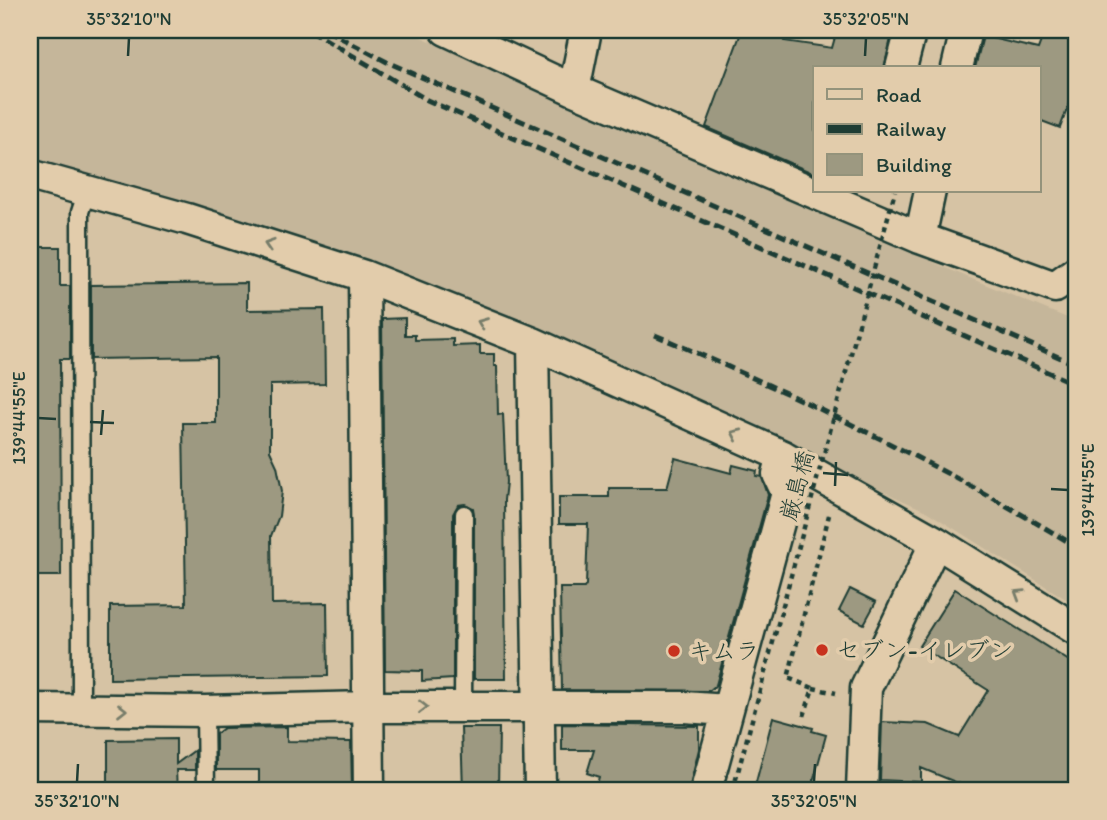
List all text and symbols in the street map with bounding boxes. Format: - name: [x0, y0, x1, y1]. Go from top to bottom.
- text: 35°32'10"N: [86, 8, 172, 30]
- text: 35°32'05"N: [823, 8, 909, 30]
- legend: [813, 66, 1040, 192]
- text: Road: [876, 82, 922, 107]
- text: Railway: [876, 116, 946, 141]
- text: Building: [876, 152, 952, 177]
- one-way arrow: [263, 239, 275, 254]
- one-way arrow: [477, 318, 489, 332]
- text: 139°44'55"E: [8, 371, 30, 465]
- one-way arrow: [731, 428, 743, 442]
- text: 139°44'55"E: [1077, 443, 1099, 537]
- street label: 厳島橋: [773, 447, 820, 524]
- one-way arrow: [1014, 589, 1027, 602]
- place label: セブン-イレブン: [836, 635, 1014, 664]
- place label: キムラ: [688, 636, 760, 665]
- marker: セブン-イレブン: [814, 642, 830, 658]
- marker: キムラ: [666, 643, 682, 659]
- one-way arrow: [419, 699, 429, 715]
- one-way arrow: [118, 702, 128, 718]
- text: 35°32'10"N: [34, 790, 120, 812]
- text: 35°32'05"N: [771, 790, 857, 812]

